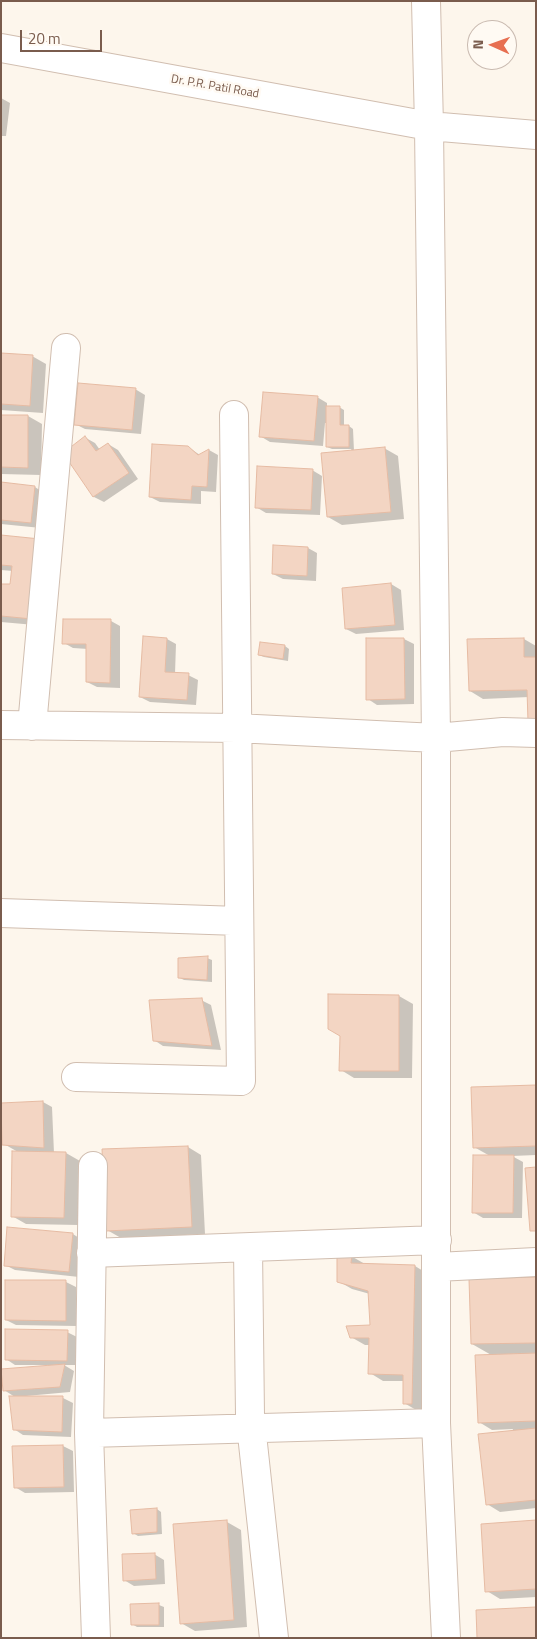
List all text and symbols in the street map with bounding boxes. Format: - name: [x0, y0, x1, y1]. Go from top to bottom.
- scale bar: [22, 20, 105, 52]
- north arrow: [467, 20, 517, 70]
- text: 20 m: [28, 27, 61, 50]
- text: N: [467, 39, 488, 50]
- street label: Dr. P.R. Patil Road: [170, 72, 260, 102]

